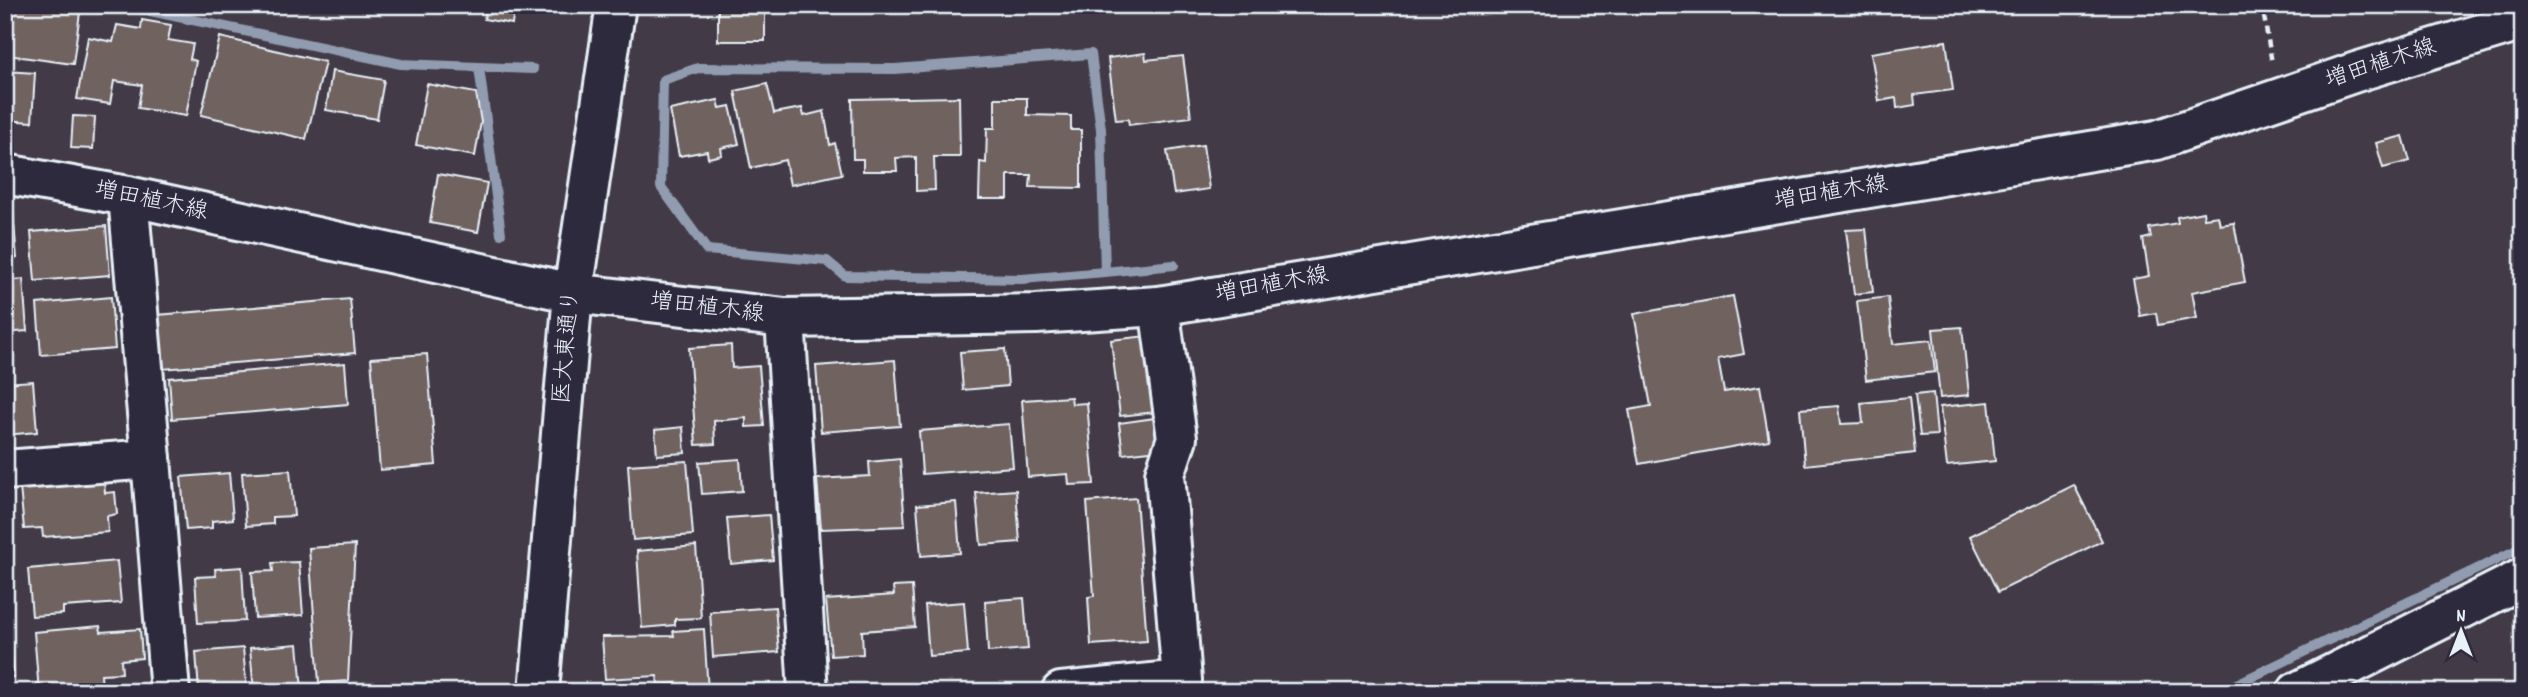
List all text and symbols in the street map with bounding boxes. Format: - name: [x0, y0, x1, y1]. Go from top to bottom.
- street label: 増田植木線: [2321, 32, 2441, 98]
- street label: 増田植木線: [1772, 169, 1890, 219]
- street label: 増田植木線: [91, 174, 211, 230]
- street label: 増田植木線: [1213, 260, 1331, 312]
- street label: 増田植木線: [648, 286, 766, 332]
- street label: 医大東通り: [547, 288, 589, 406]
- north arrow: [2426, 596, 2496, 666]
- text: N: [2456, 604, 2466, 631]

